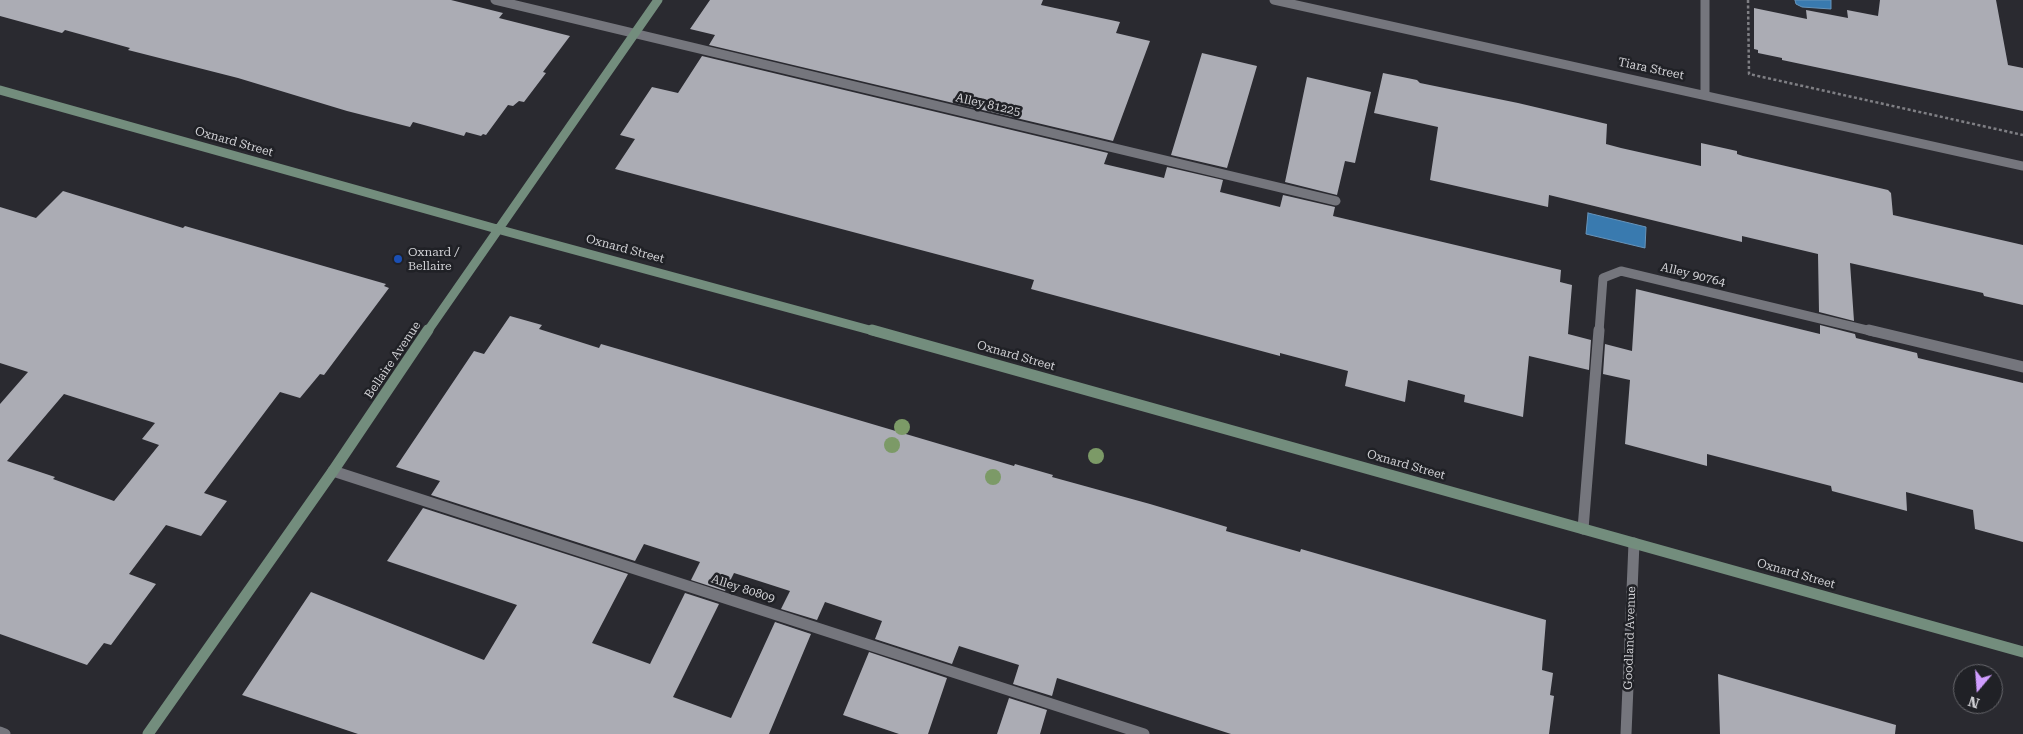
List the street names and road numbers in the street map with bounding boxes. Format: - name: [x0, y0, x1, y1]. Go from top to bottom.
- street label: Tiara Street: [1617, 55, 1685, 83]
- street label: Alley 81225: [954, 91, 1022, 119]
- street label: Oxnard Street: [193, 124, 275, 160]
- street label: Oxnard Street: [584, 232, 666, 266]
- street label: Alley 90764: [1659, 260, 1727, 290]
- street label: Bellaire Avenue: [362, 319, 424, 401]
- street label: Oxnard Street: [975, 338, 1057, 374]
- street label: Oxnard Street: [1365, 447, 1447, 483]
- street label: Oxnard Street: [1755, 556, 1837, 592]
- street label: Alley 80809: [709, 572, 777, 606]
- street label: Goodland Avenue: [1621, 586, 1639, 690]

